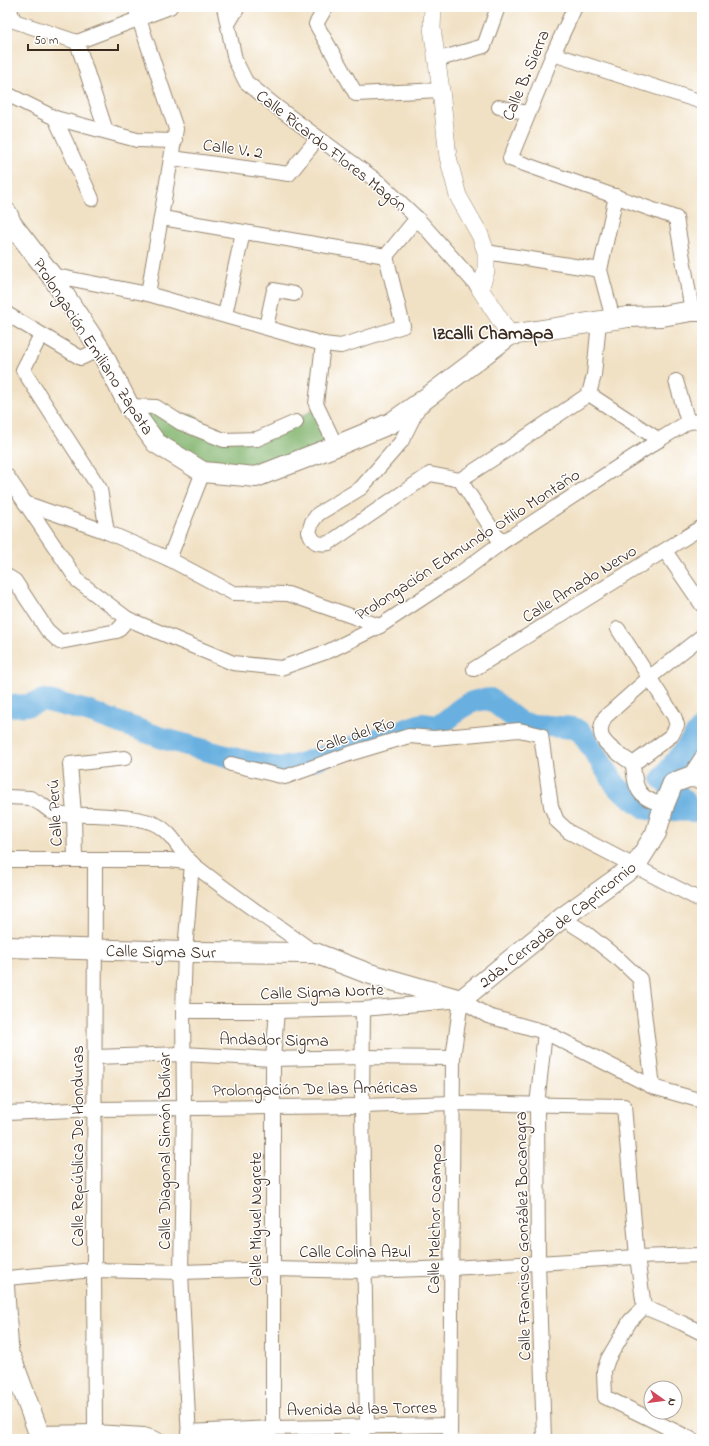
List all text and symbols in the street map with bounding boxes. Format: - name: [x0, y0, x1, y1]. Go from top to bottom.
- scale bar: [28, 26, 118, 52]
- street label: Calle B. Sierra: [496, 26, 557, 125]
- text: 50 m: [34, 32, 58, 50]
- street label: Calle Ricardo Flores Magón: [249, 84, 412, 220]
- street label: Calle V. 2: [201, 133, 264, 166]
- street label: Prolongación Emiliano Zapata: [24, 253, 160, 441]
- district label: Izcalli Chamapa: [433, 321, 554, 348]
- street label: Prolongación Edmundo Otilio Montaño: [350, 463, 586, 629]
- street label: Calle Amado Nervo: [517, 539, 642, 630]
- street label: Calle del Río: [313, 711, 398, 760]
- street label: Calle Perú: [41, 779, 70, 847]
- street label: 2da. Cerrada de Capricornio: [474, 856, 642, 995]
- street label: Calle Sigma Sur: [106, 939, 217, 968]
- street label: Calle Sigma Norte: [260, 978, 385, 1009]
- street label: Andador Sigma: [219, 1027, 329, 1056]
- street label: Calle República De Honduras: [66, 1045, 91, 1247]
- street label: Calle Diagonal Simón Bolívar: [153, 1052, 180, 1250]
- street label: Prolongación De las Américas: [212, 1075, 418, 1106]
- street label: Calle Francisco González Bocanegra: [509, 1111, 540, 1361]
- street label: Calle Melchor Ocampo: [422, 1144, 449, 1294]
- street label: Calle Miguel Negrete: [244, 1151, 271, 1286]
- street label: Calle Colina Azul: [299, 1240, 411, 1265]
- north arrow: [643, 1380, 683, 1420]
- street label: Avenida de las Torres: [286, 1396, 438, 1423]
- text: N: [663, 1397, 680, 1408]

